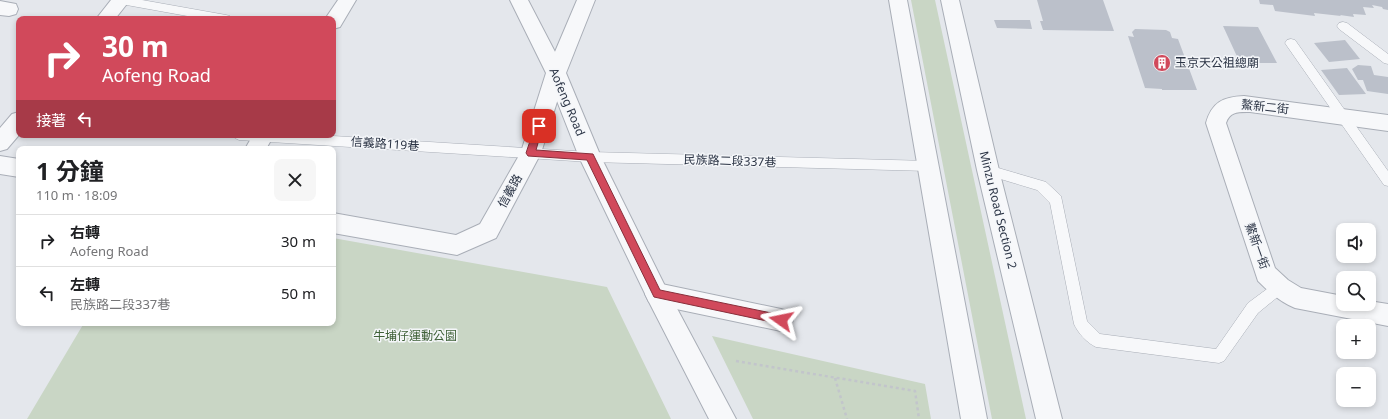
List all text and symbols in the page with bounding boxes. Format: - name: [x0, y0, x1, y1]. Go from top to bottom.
- text: 30 m: [102, 27, 169, 65]
- icon: right: [36, 32, 88, 84]
- building icon: 玉京天公祖總廟: [1152, 53, 1172, 73]
- place label: 玉京天公祖總廟: [1175, 54, 1259, 71]
- text: Aofeng Road: [102, 63, 211, 87]
- street label: Aofeng Road: [545, 65, 589, 139]
- street label: 鰲新二街: [1240, 96, 1290, 117]
- icon: left: [74, 108, 96, 130]
- pin: [522, 109, 556, 143]
- text: 接著: [36, 110, 66, 130]
- icon: arrive: [528, 115, 550, 137]
- street label: 信義路119巷: [350, 133, 420, 154]
- street label: Minzu Road Section 2: [976, 149, 1021, 271]
- street label: 民族路二段337巷: [683, 150, 777, 171]
- text: 1 分鐘: [36, 154, 104, 187]
- button: close: [274, 159, 316, 201]
- street label: 信義路: [493, 171, 526, 211]
- text: 110 m · 18:09: [36, 186, 117, 204]
- street label: 鰲新一街: [1241, 220, 1274, 271]
- text: 右轉: [70, 222, 100, 242]
- map controls: [1336, 223, 1376, 407]
- button: sound: [1336, 223, 1376, 263]
- icon: right: [36, 230, 58, 252]
- text: 30 m: [281, 231, 316, 251]
- text: Aofeng Road: [70, 242, 149, 260]
- button: search: [1336, 271, 1376, 311]
- text: 左轉: [70, 274, 100, 294]
- icon: left: [36, 282, 58, 304]
- text: 50 m: [281, 283, 316, 303]
- text: 民族路二段337巷: [70, 295, 170, 313]
- position arrow: [760, 299, 802, 341]
- button: +: [1336, 319, 1376, 359]
- park label: 牛埔仔運動公園: [373, 327, 457, 344]
- button: −: [1336, 367, 1376, 407]

